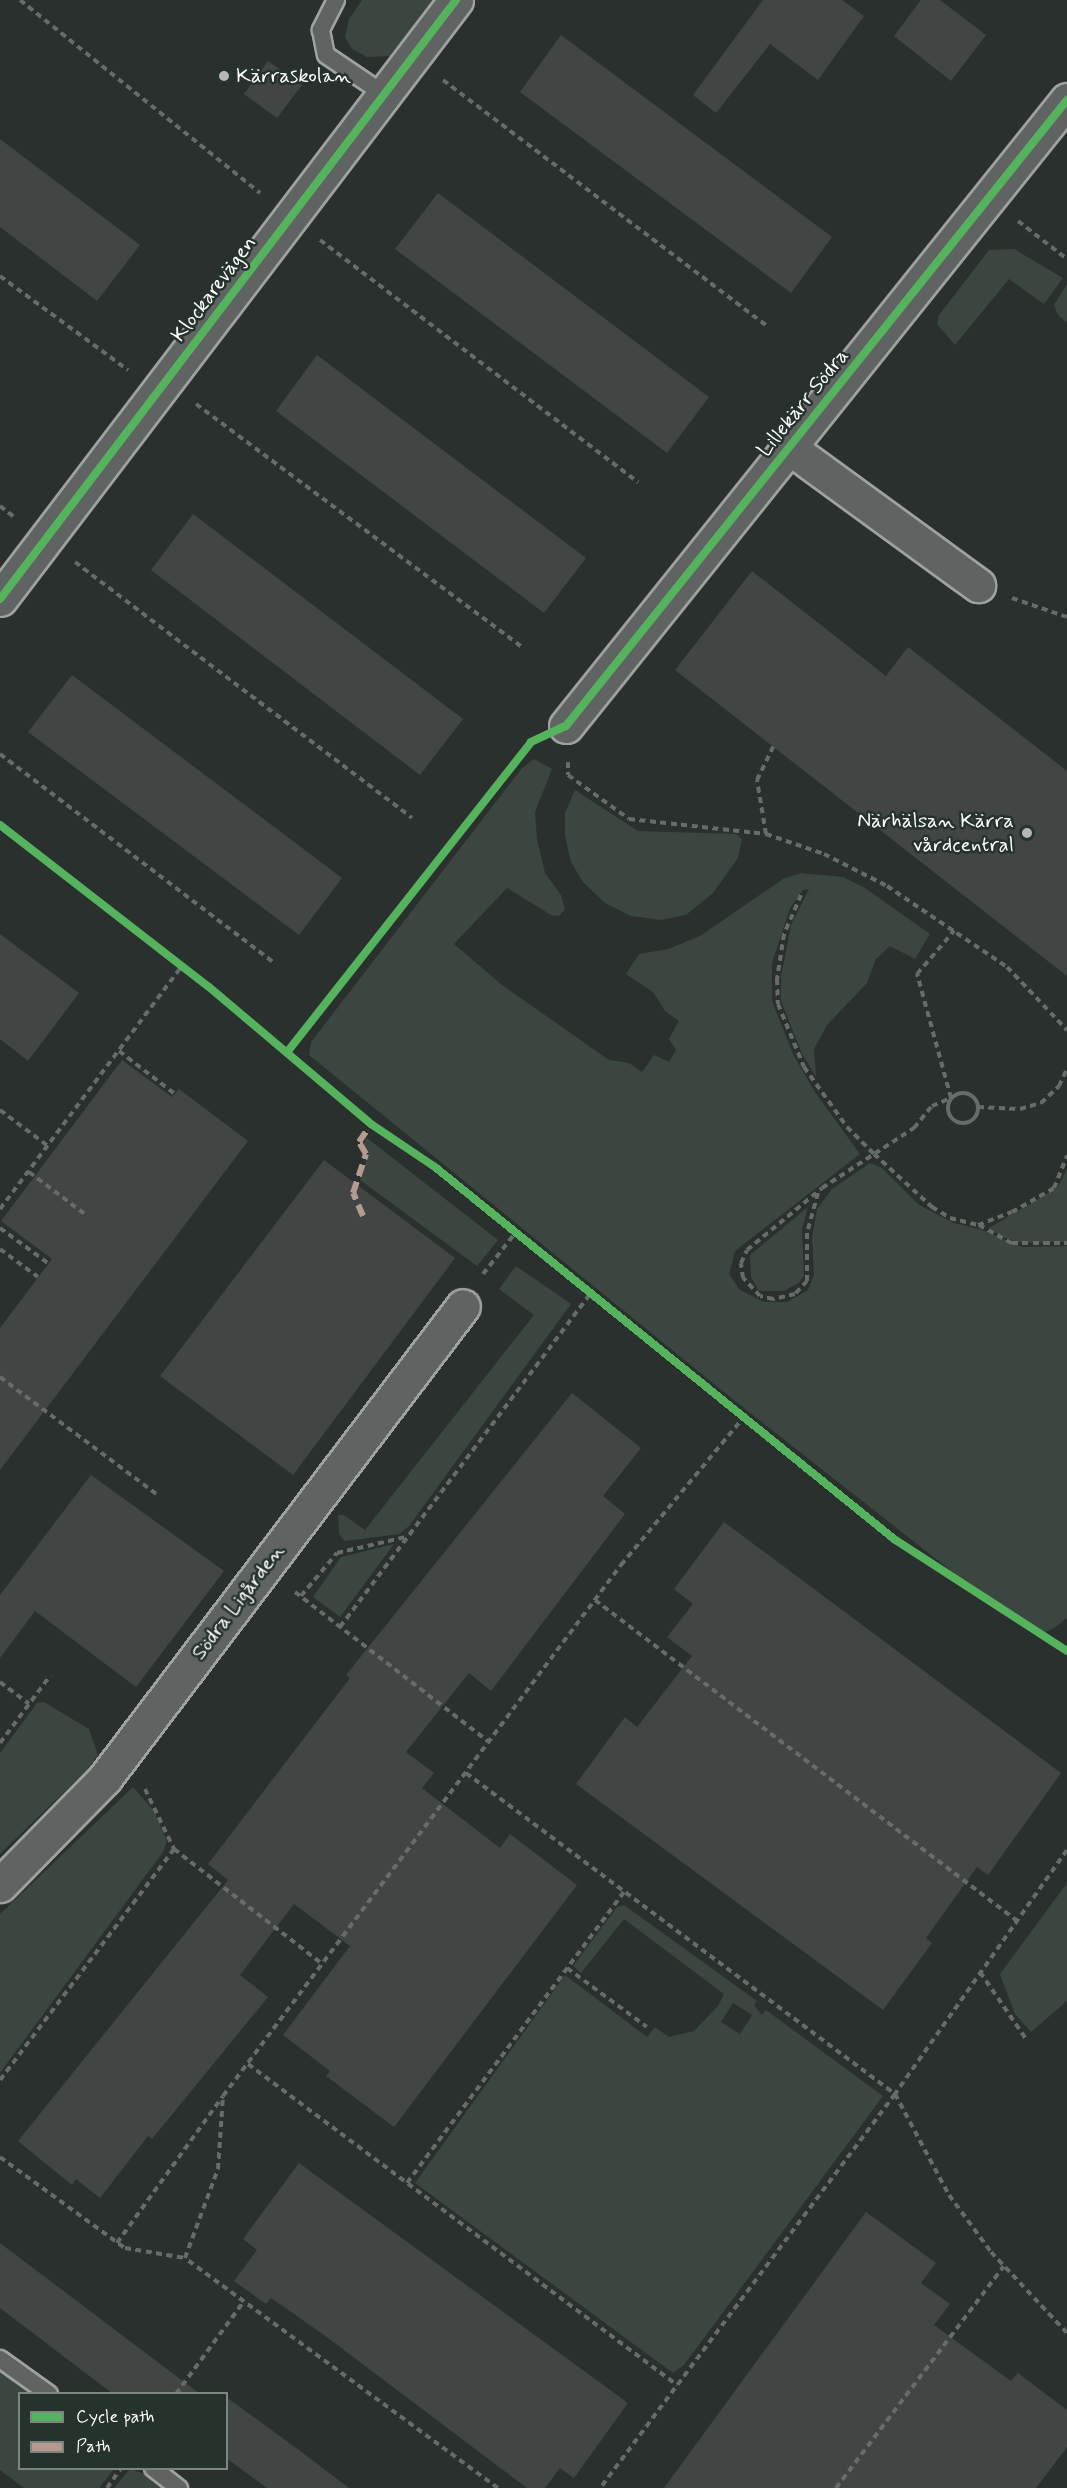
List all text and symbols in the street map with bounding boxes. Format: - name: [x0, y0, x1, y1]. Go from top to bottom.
- place label: Kärraskolan: [236, 63, 351, 89]
- marker: Kärraskolan: [217, 69, 231, 83]
- street label: Klockarevägen: [166, 231, 262, 347]
- street label: Lillekärr Södra: [752, 344, 854, 462]
- place label: Närhälsan Kärra vårdcentral: [857, 808, 1014, 858]
- marker: Närhälsan Kärra vårdcentral: [1018, 824, 1036, 842]
- street label: Södra Ligården: [186, 1539, 290, 1665]
- legend: [18, 2392, 228, 2470]
- text: Cycle path: [76, 2405, 154, 2429]
- text: Path: [76, 2435, 111, 2459]

